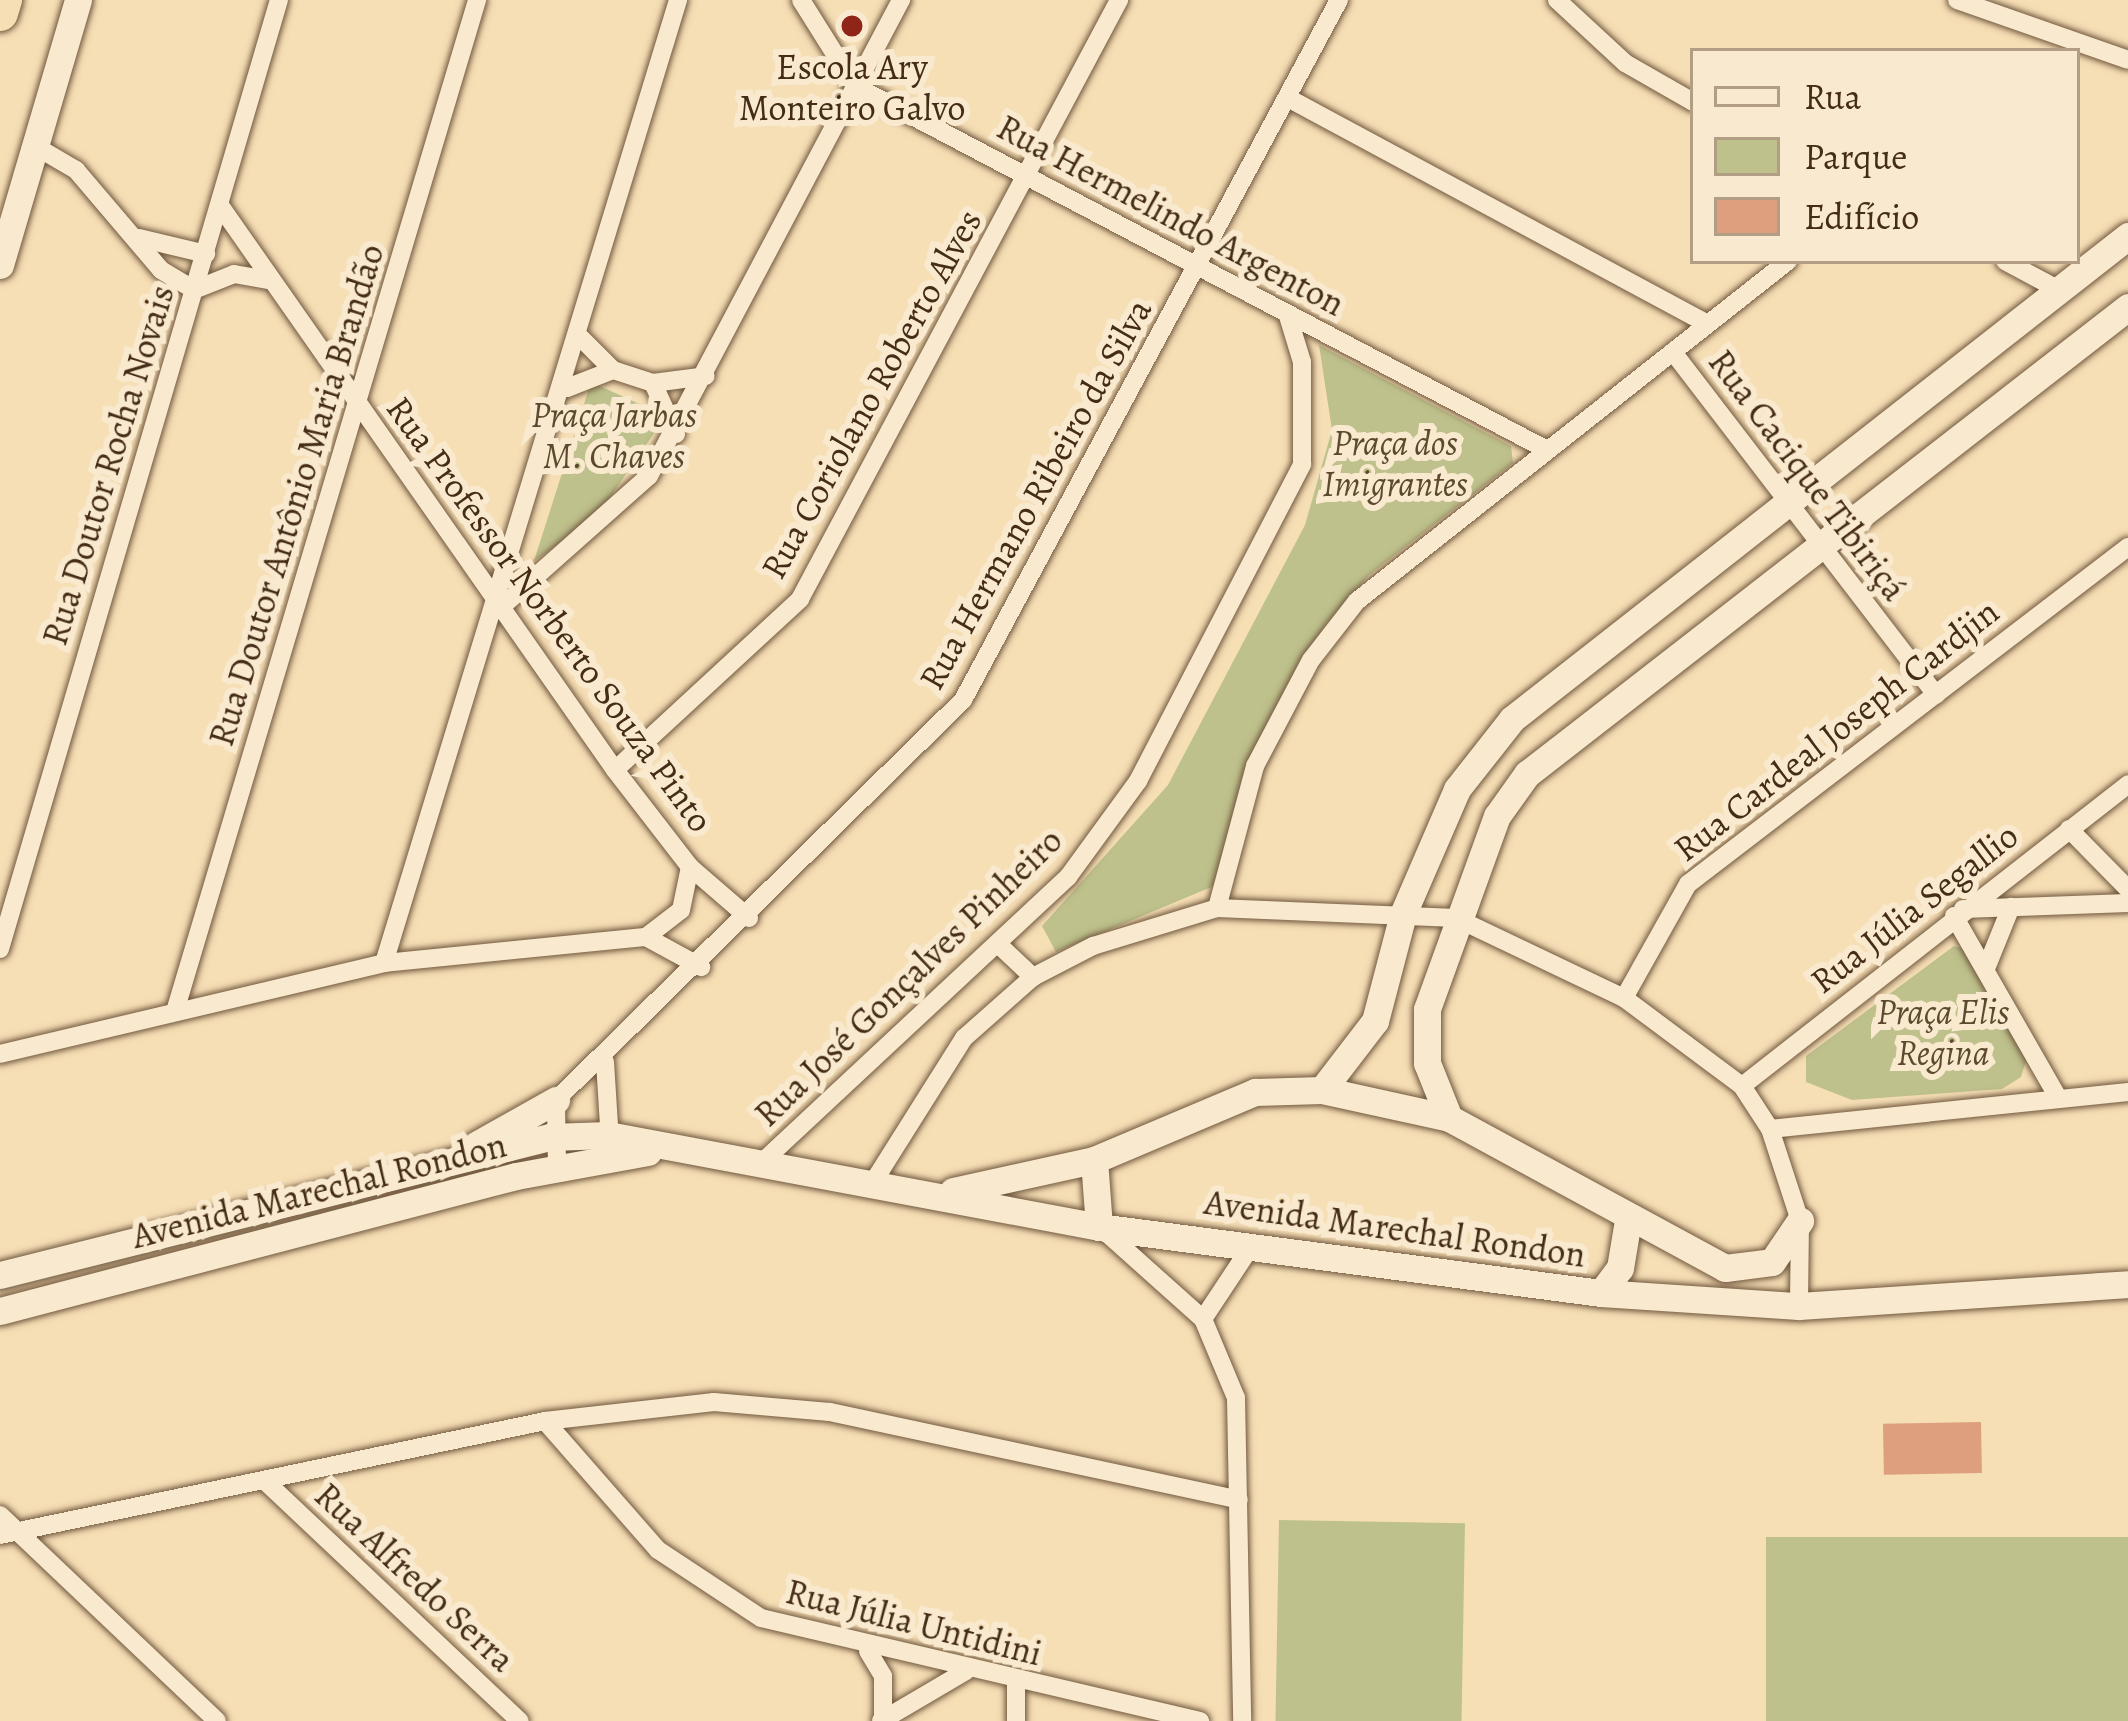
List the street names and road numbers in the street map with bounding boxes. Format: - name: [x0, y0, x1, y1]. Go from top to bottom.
- street label: Rua Hermelindo Argenton: [990, 105, 1352, 325]
- street label: Rua Coriolano Roberto Alves: [751, 202, 991, 586]
- street label: Rua Doutor Antônio Maria Brandão: [199, 239, 393, 751]
- street label: Rua Doutor Rocha Novais: [33, 280, 183, 650]
- street label: Rua Hermano Ribeiro da Silva: [909, 291, 1161, 697]
- street label: Rua Cacique Tibiriçá: [1700, 341, 1916, 609]
- street label: Rua Professor Norberto Souza Pinto: [377, 388, 723, 840]
- street label: Rua Cardeal Joseph Cardjin: [1665, 590, 2007, 870]
- street label: Rua Júlia Segallio: [1802, 814, 2026, 1002]
- street label: Rua José Gonçalves Pinheiro: [745, 819, 1071, 1135]
- street label: Avenida Marechal Rondon: [127, 1123, 511, 1257]
- street label: Avenida Marechal Rondon: [1202, 1180, 1588, 1276]
- street label: Rua Alfredo Serra: [306, 1473, 524, 1681]
- street label: Rua Júlia Untidini: [782, 1569, 1046, 1675]

